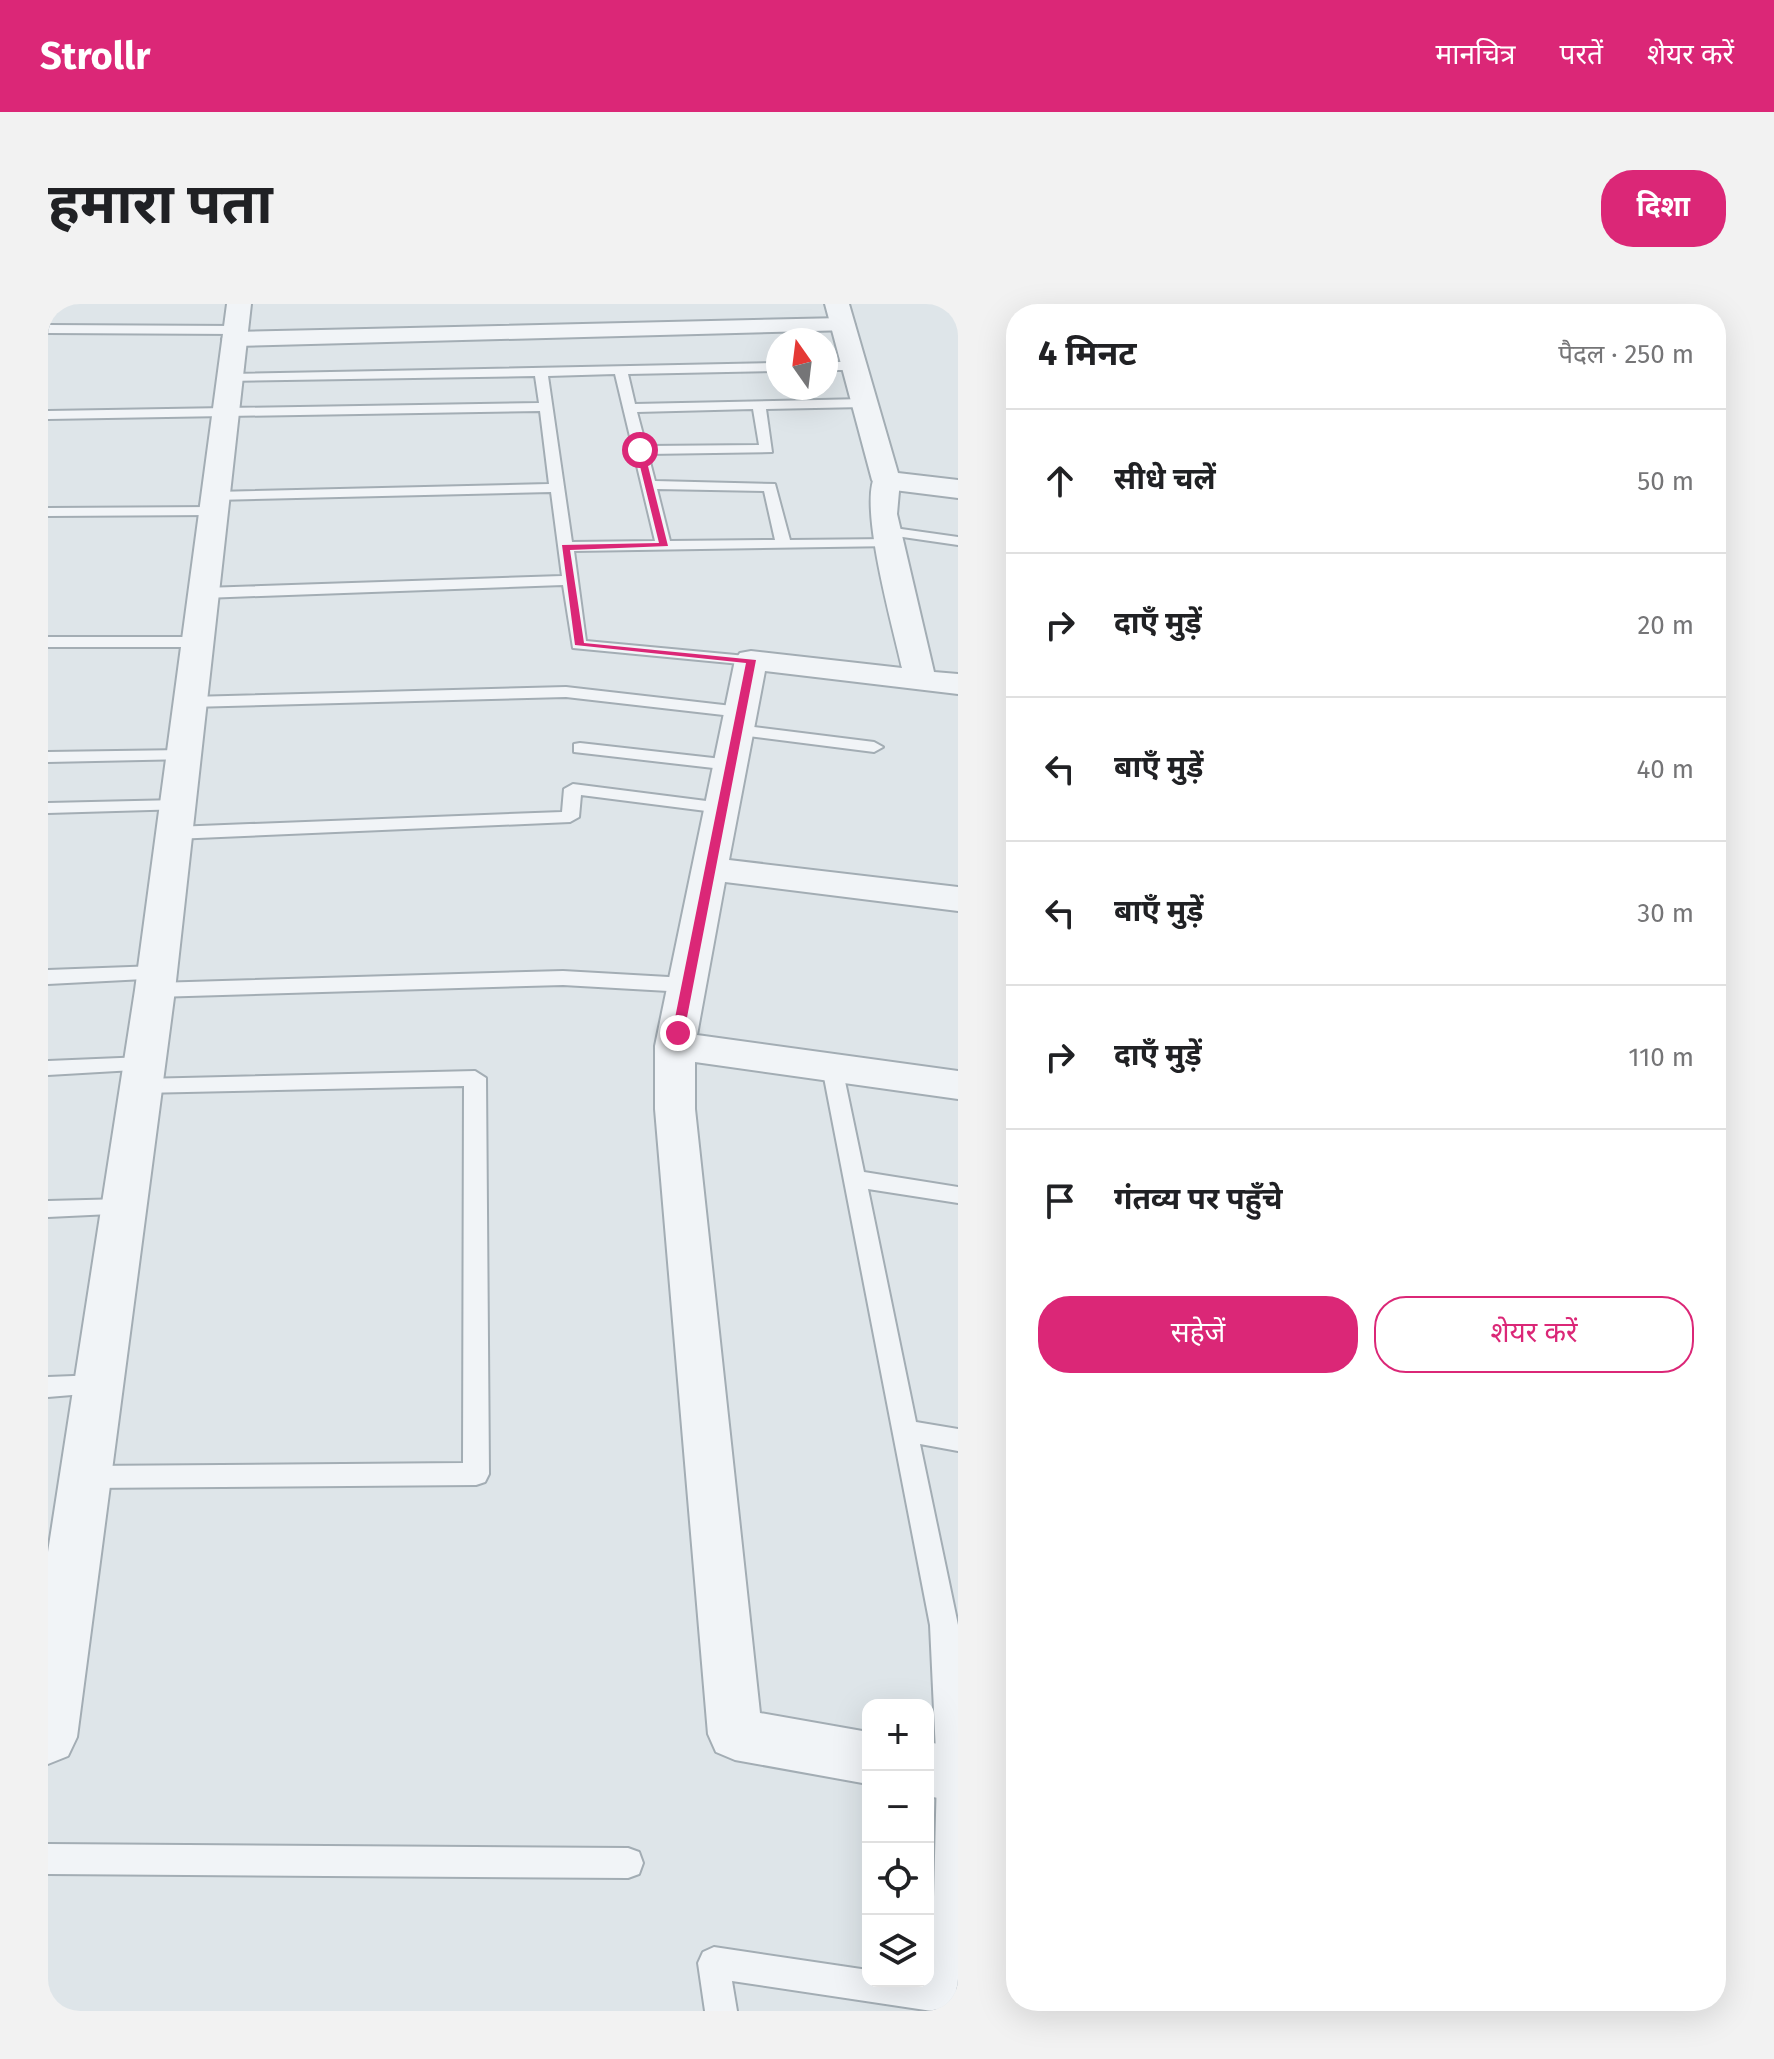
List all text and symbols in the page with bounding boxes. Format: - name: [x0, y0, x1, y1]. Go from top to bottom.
- text: Strollr: [40, 33, 151, 79]
- text: मानचित्र: [1436, 38, 1516, 71]
- text: परतें: [1560, 38, 1603, 71]
- text: शेयर करें: [1647, 38, 1734, 71]
- button: दिशा: [1601, 170, 1726, 247]
- text: हमारा पता: [48, 171, 273, 238]
- north arrow: [766, 328, 838, 400]
- text: 4 मिनट: [1038, 333, 1137, 374]
- text: पैदल · 250 m: [1558, 339, 1694, 370]
- route start: [622, 432, 658, 468]
- icon: ahead: [1038, 459, 1082, 503]
- text: सीधे चलें: [1114, 461, 1216, 497]
- text: 50 m: [1637, 466, 1694, 497]
- icon: right: [1038, 603, 1082, 647]
- text: दाएँ मुड़ें: [1114, 605, 1202, 641]
- text: 20 m: [1637, 610, 1694, 641]
- icon: left: [1038, 747, 1082, 791]
- text: बाएँ मुड़ें: [1114, 749, 1203, 785]
- text: 40 m: [1636, 754, 1694, 785]
- icon: left: [1038, 891, 1082, 935]
- text: बाएँ मुड़ें: [1114, 893, 1203, 929]
- text: 30 m: [1637, 898, 1694, 929]
- route end: [660, 1015, 696, 1051]
- icon: right: [1038, 1035, 1082, 1079]
- text: दाएँ मुड़ें: [1114, 1037, 1202, 1073]
- text: 110 m: [1628, 1042, 1694, 1073]
- icon: arrive: [1038, 1179, 1082, 1223]
- text: गंतव्य पर पहुँचे: [1114, 1181, 1282, 1217]
- button: सहेजें: [1038, 1296, 1358, 1373]
- button: शेयर करें: [1374, 1296, 1694, 1373]
- map controls: [862, 1699, 934, 1987]
- button: +: [862, 1699, 934, 1771]
- button: −: [862, 1771, 934, 1843]
- button: locate: [862, 1843, 934, 1915]
- button: layers: [862, 1915, 934, 1987]

